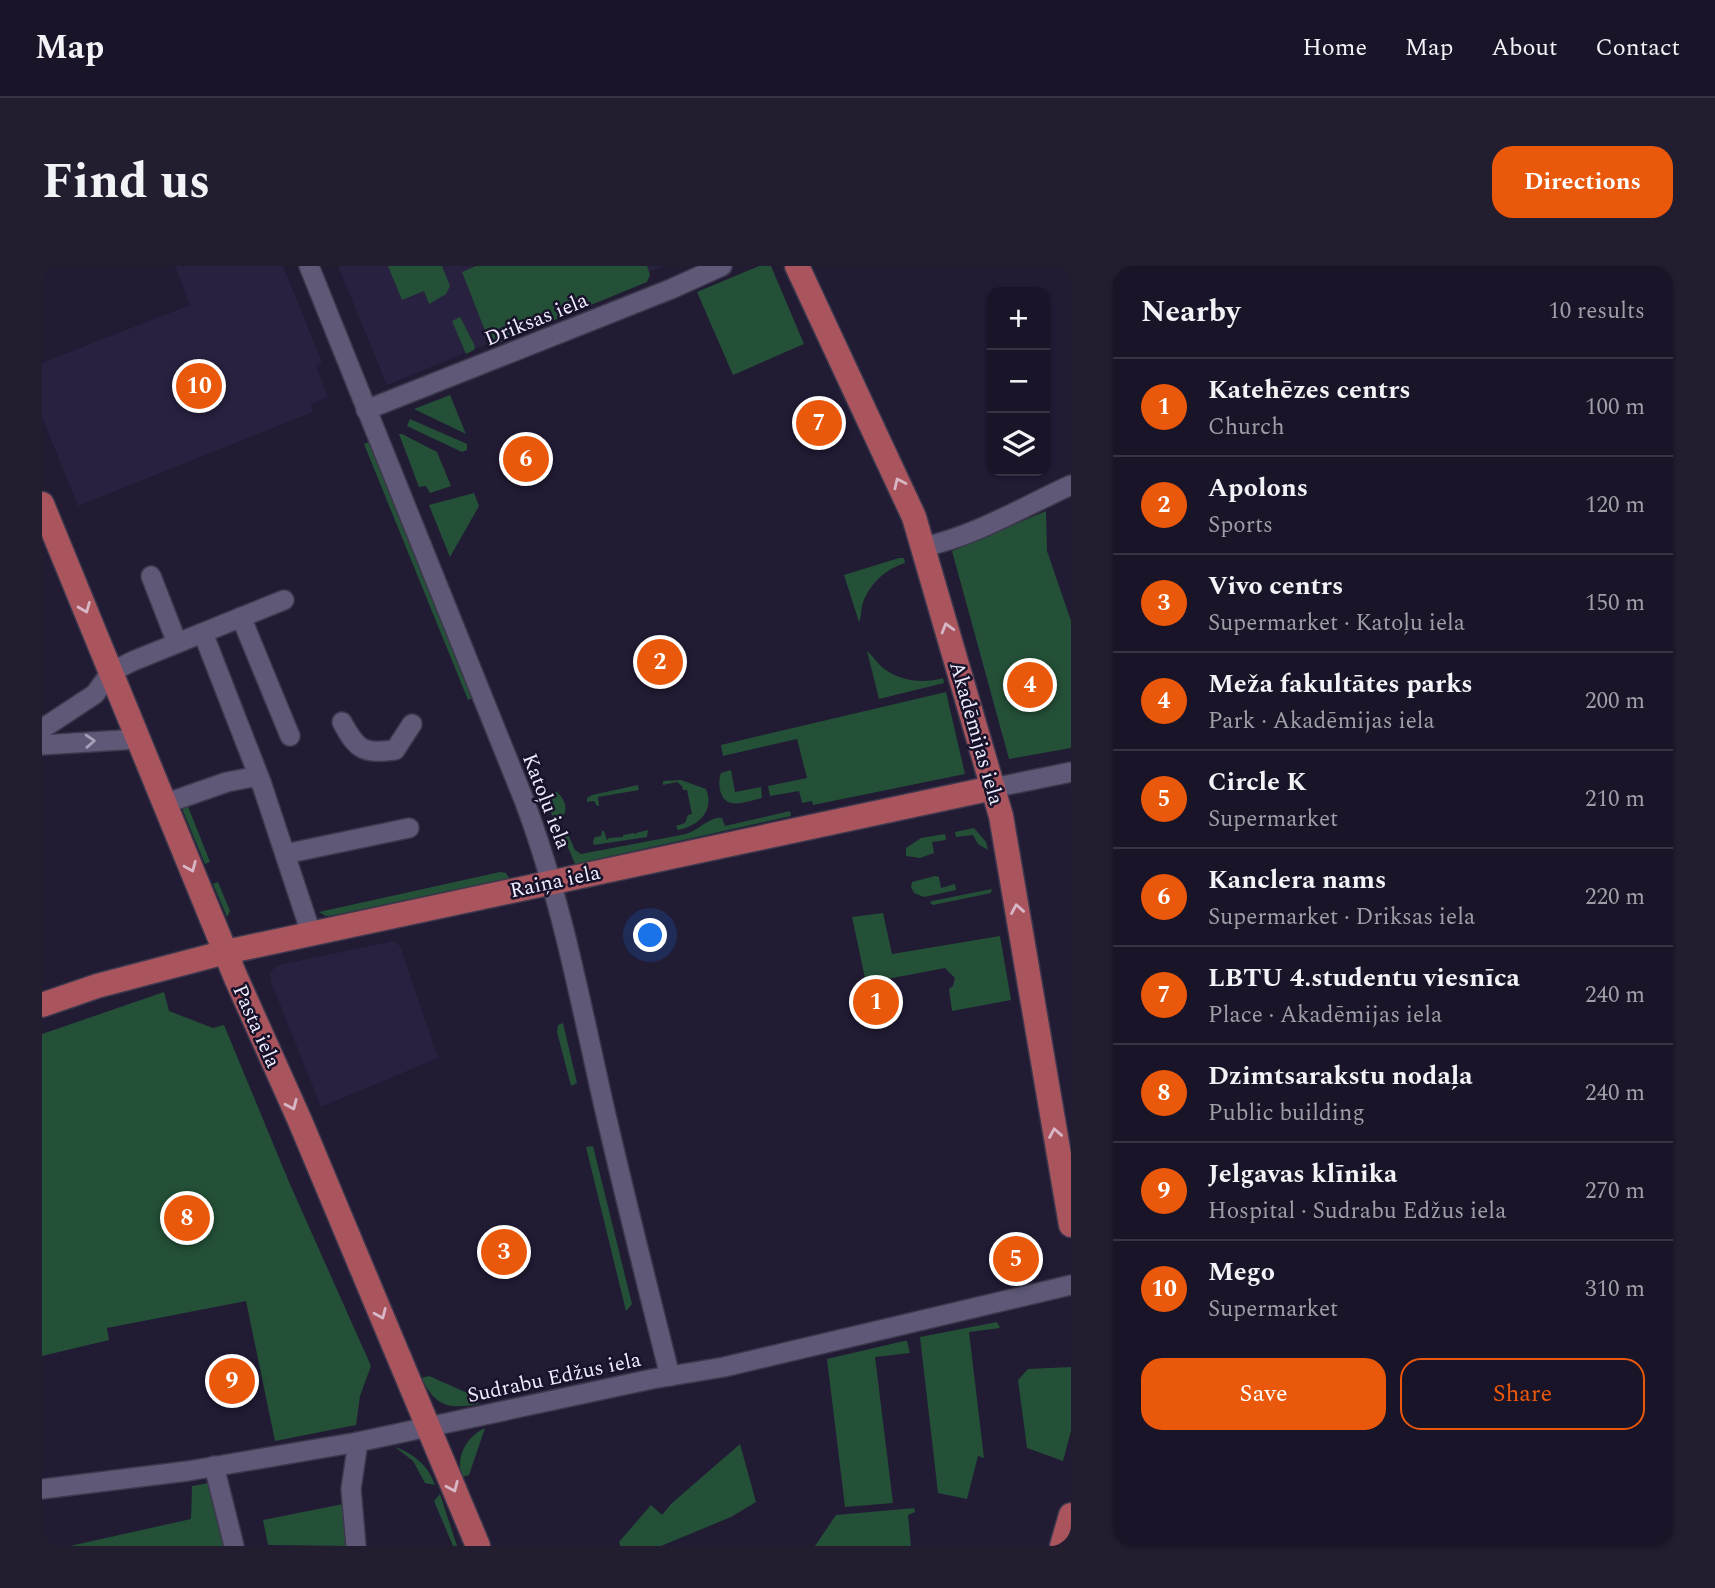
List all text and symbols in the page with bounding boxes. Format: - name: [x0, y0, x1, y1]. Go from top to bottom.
- text: Map: [35, 23, 104, 73]
- text: Home: [1302, 30, 1367, 66]
- text: Map: [1405, 30, 1453, 66]
- text: About: [1491, 30, 1557, 66]
- text: Contact: [1595, 30, 1680, 66]
- text: Find us: [42, 145, 210, 220]
- button: Directions: [1492, 146, 1673, 218]
- street label: Driksas iela: [480, 284, 594, 355]
- map controls: [987, 287, 1050, 476]
- button: +: [987, 287, 1050, 350]
- text: Nearby: [1141, 289, 1240, 335]
- text: 10 results: [1548, 294, 1645, 329]
- button: −: [987, 350, 1050, 413]
- pin: 10: [176, 360, 222, 412]
- text: Katehēzes centrs: [1208, 370, 1411, 410]
- text: 1: [1158, 390, 1170, 425]
- text: 100 m: [1585, 390, 1645, 425]
- pin: 7: [796, 397, 842, 449]
- text: Church: [1208, 410, 1285, 445]
- button: layers: [987, 413, 1050, 476]
- pin: 6: [503, 433, 549, 485]
- text: Apolons: [1208, 468, 1308, 508]
- one-way arrow: [894, 478, 908, 490]
- text: 2: [1158, 488, 1170, 523]
- text: 120 m: [1585, 488, 1645, 523]
- text: Sports: [1208, 508, 1273, 543]
- text: Vivo centrs: [1208, 566, 1343, 606]
- text: 3: [1158, 586, 1170, 621]
- text: 150 m: [1585, 586, 1645, 621]
- one-way arrow: [76, 601, 90, 613]
- text: Supermarket · Katoļu iela: [1208, 606, 1465, 641]
- one-way arrow: [940, 622, 955, 634]
- pin: 2: [637, 636, 683, 688]
- street label: Akadēmijas iela: [940, 658, 1012, 810]
- pin: 4: [1007, 659, 1053, 711]
- text: Meža fakultātes parks: [1208, 664, 1473, 704]
- text: 4: [1158, 684, 1170, 719]
- text: 200 m: [1585, 684, 1645, 719]
- text: Park · Akadēmijas iela: [1208, 704, 1435, 739]
- one-way arrow: [85, 734, 96, 749]
- street label: Katoļu iela: [513, 749, 579, 855]
- text: Circle K: [1208, 762, 1307, 802]
- text: 5: [1158, 782, 1170, 817]
- text: 210 m: [1585, 782, 1645, 817]
- text: Supermarket: [1208, 802, 1338, 837]
- street label: Raiņa iela: [507, 857, 604, 907]
- one-way arrow: [183, 860, 197, 873]
- text: Kanclera nams: [1208, 860, 1386, 900]
- text: 6: [1158, 880, 1170, 915]
- text: 220 m: [1585, 880, 1645, 915]
- text: Supermarket · Driksas iela: [1208, 900, 1475, 935]
- one-way arrow: [1010, 903, 1025, 915]
- your location: [633, 918, 667, 952]
- text: LBTU 4.studentu viesnīca: [1208, 958, 1520, 998]
- pin: 1: [853, 976, 899, 1028]
- text: 7: [1158, 978, 1170, 1013]
- text: 240 m: [1585, 978, 1645, 1013]
- street label: Pasta iela: [224, 980, 289, 1074]
- text: Place · Akadēmijas iela: [1208, 998, 1442, 1033]
- text: Dzimtsarakstu nodaļa: [1208, 1056, 1473, 1096]
- text: 8: [1158, 1076, 1170, 1111]
- text: 240 m: [1585, 1076, 1645, 1111]
- text: Public building: [1208, 1096, 1365, 1131]
- one-way arrow: [284, 1098, 298, 1110]
- one-way arrow: [1048, 1127, 1063, 1139]
- text: Jelgavas klīnika: [1208, 1154, 1398, 1194]
- text: 9: [1158, 1174, 1170, 1209]
- text: 270 m: [1585, 1174, 1645, 1209]
- pin: 8: [164, 1192, 210, 1244]
- text: Hospital · Sudrabu Edžus iela: [1208, 1194, 1506, 1229]
- pin: 3: [481, 1226, 527, 1278]
- pin: 5: [993, 1233, 1039, 1285]
- text: Mego: [1208, 1252, 1275, 1292]
- text: 10: [1151, 1272, 1177, 1307]
- text: 310 m: [1585, 1272, 1645, 1307]
- text: Supermarket: [1208, 1292, 1338, 1327]
- one-way arrow: [372, 1308, 386, 1320]
- street label: Sudrabu Edžus iela: [464, 1344, 645, 1412]
- pin: 9: [209, 1355, 255, 1407]
- button: Save: [1141, 1358, 1386, 1430]
- button: Share: [1400, 1358, 1645, 1430]
- one-way arrow: [445, 1480, 459, 1492]

